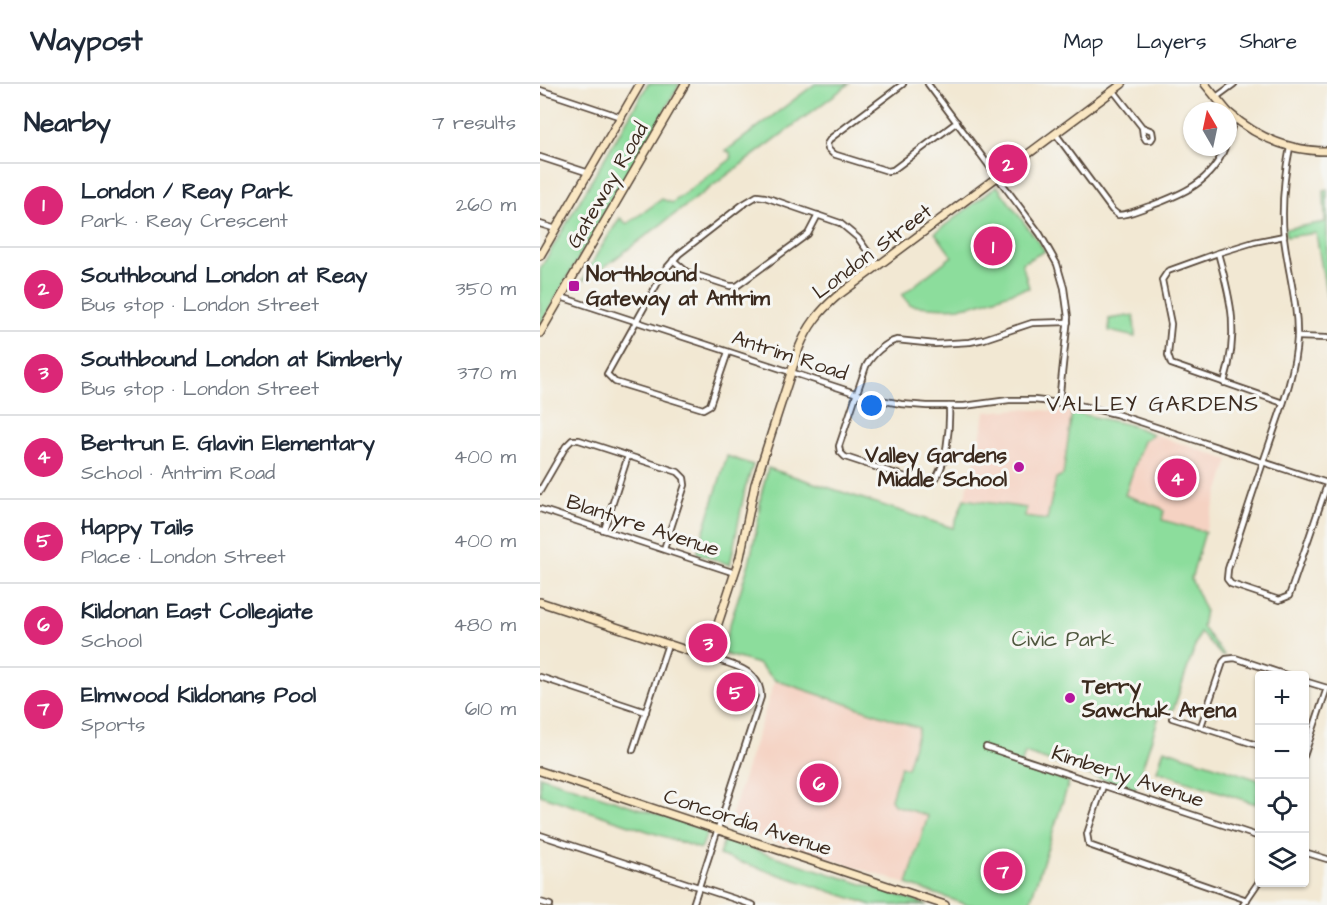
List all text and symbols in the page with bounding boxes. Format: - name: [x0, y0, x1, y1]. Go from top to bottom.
- text: Waypost: [30, 22, 143, 61]
- text: Map: [1063, 27, 1103, 56]
- text: Layers: [1136, 27, 1206, 56]
- text: Share: [1239, 27, 1297, 56]
- north arrow: [1183, 102, 1237, 156]
- text: Nearby: [24, 105, 111, 141]
- text: 7 results: [432, 109, 516, 137]
- street label: Gateway Road: [560, 117, 657, 255]
- pin: 2: [988, 142, 1028, 187]
- text: London / Reay Park: [81, 176, 292, 207]
- text: 1: [42, 191, 45, 219]
- text: 260 m: [456, 191, 516, 219]
- street label: London Street: [806, 196, 939, 306]
- text: Park · Reay Crescent: [81, 207, 288, 235]
- pin: 1: [974, 224, 1012, 268]
- text: Southbound London at Reay: [81, 260, 367, 291]
- place label: Northbound Gateway at Antrim: [586, 260, 770, 316]
- text: 2: [38, 275, 49, 303]
- text: 350 m: [455, 275, 516, 303]
- marker: Northbound Gateway at Antrim: [567, 279, 581, 293]
- text: Bus stop · London Street: [81, 291, 319, 319]
- street label: Antrim Road: [728, 323, 852, 388]
- text: Southbound London at Kimberly: [81, 344, 402, 375]
- text: 3: [38, 359, 49, 387]
- text: 370 m: [457, 359, 516, 387]
- text: Bus stop · London Street: [81, 375, 319, 403]
- district label: VALLEY GARDENS: [1046, 389, 1260, 420]
- your location: [857, 391, 886, 420]
- text: Bertrun E. Glavin Elementary: [81, 428, 375, 459]
- place label: Valley Gardens Middle School: [864, 441, 1008, 494]
- text: 4: [37, 443, 50, 471]
- text: 400 m: [454, 443, 516, 471]
- pin: 4: [1158, 456, 1196, 500]
- text: School · Antrim Road: [81, 459, 275, 487]
- marker: Valley Gardens Middle School: [1012, 460, 1026, 474]
- street label: Blantyre Avenue: [562, 487, 723, 566]
- text: Happy Tails: [81, 512, 194, 543]
- text: 5: [36, 527, 51, 555]
- text: 400 m: [454, 527, 516, 555]
- text: Place · London Street: [81, 543, 286, 571]
- text: Kildonan East Collegiate: [81, 596, 313, 627]
- text: 6: [37, 611, 50, 639]
- text: 480 m: [453, 611, 516, 639]
- pin: 3: [688, 620, 728, 666]
- park label: Civic Park: [1012, 625, 1114, 654]
- text: School: [81, 627, 142, 655]
- pin: 5: [716, 670, 756, 714]
- map controls: [1255, 671, 1309, 887]
- button: +: [1255, 671, 1309, 725]
- place label: Terry Sawchuk Arena: [1081, 672, 1237, 725]
- text: Elmwood Kildonans Pool: [81, 680, 316, 711]
- marker: Terry Sawchuk Arena: [1063, 691, 1077, 705]
- text: 7: [37, 695, 50, 723]
- text: 610 m: [465, 695, 516, 723]
- text: Sports: [81, 711, 145, 739]
- button: −: [1255, 725, 1309, 779]
- street label: Kimberly Avenue: [1047, 738, 1208, 817]
- pin: 6: [800, 760, 838, 806]
- button: locate: [1255, 779, 1309, 833]
- street label: Concordia Avenue: [660, 782, 836, 863]
- button: layers: [1255, 833, 1309, 887]
- pin: 7: [984, 848, 1022, 894]

